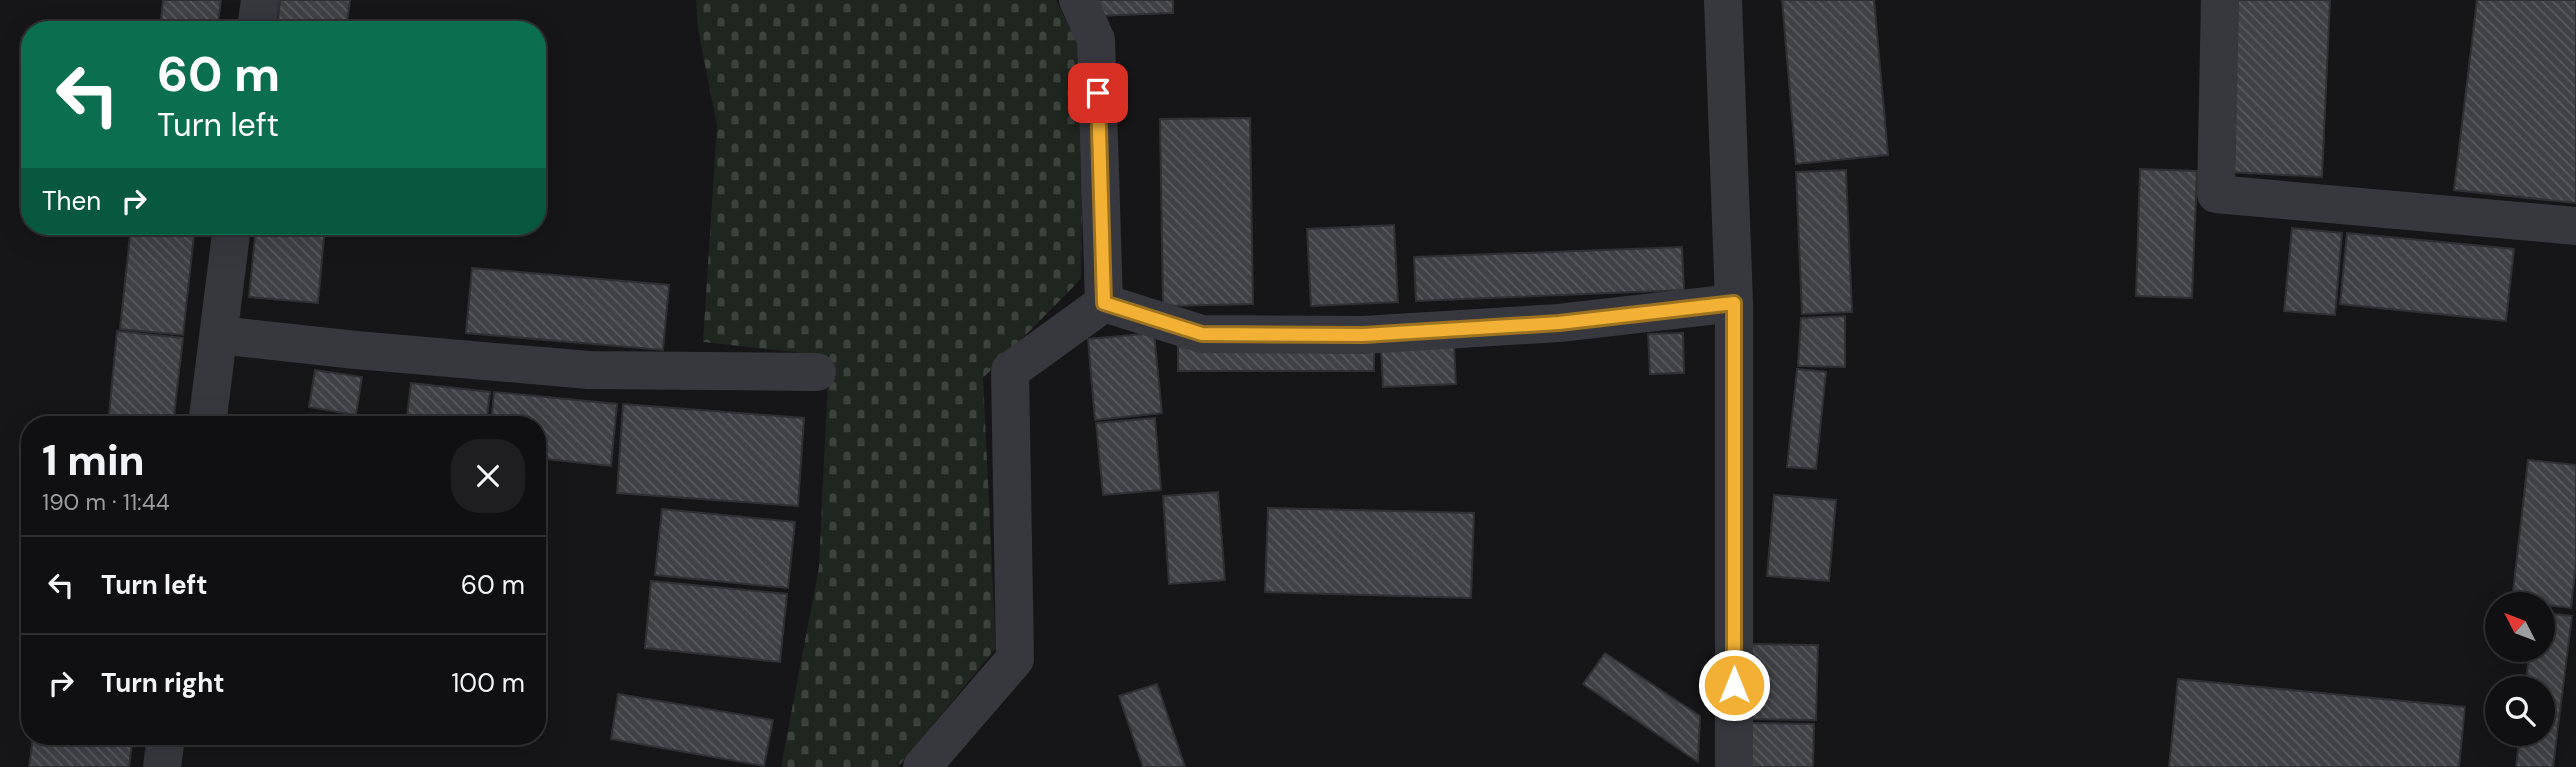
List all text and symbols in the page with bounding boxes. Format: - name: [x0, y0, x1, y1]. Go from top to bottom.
- text: 60 m: [157, 42, 280, 106]
- icon: left: [42, 49, 133, 140]
- pin: [1068, 63, 1128, 123]
- icon: arrive: [1079, 74, 1117, 112]
- text: Turn left: [157, 104, 279, 146]
- icon: right: [115, 182, 153, 220]
- text: Then: [42, 184, 101, 218]
- text: 1 min: [42, 433, 145, 488]
- button: close: [451, 439, 525, 513]
- text: 190 m · 11:44: [42, 487, 170, 517]
- icon: left: [42, 566, 80, 604]
- text: Turn left: [101, 568, 208, 602]
- text: 60 m: [461, 568, 525, 602]
- north arrow: [2485, 592, 2555, 662]
- map controls: [2485, 592, 2555, 746]
- position arrow: [1697, 648, 1771, 722]
- icon: right: [42, 664, 80, 702]
- text: Turn right: [101, 666, 225, 700]
- text: 100 m: [451, 666, 525, 700]
- button: search: [2485, 676, 2555, 746]

